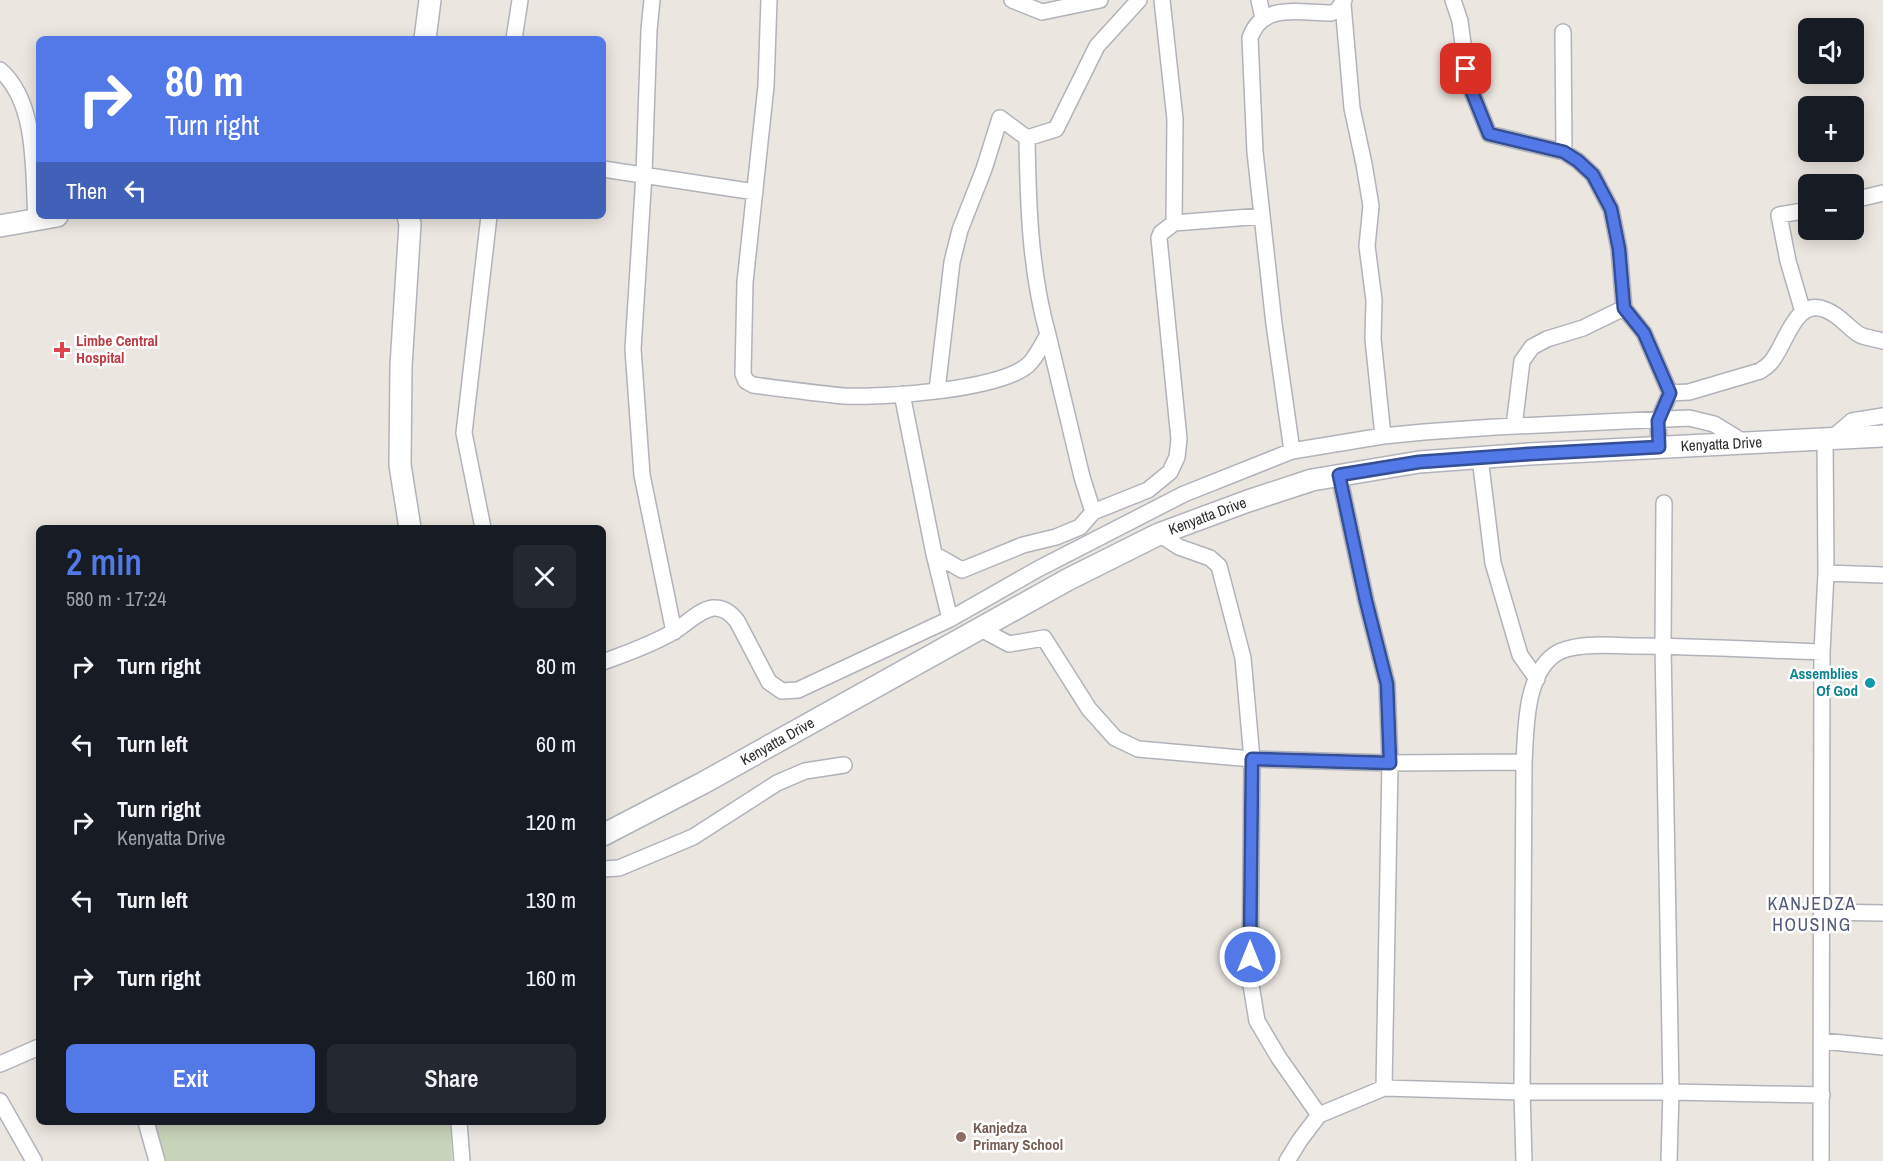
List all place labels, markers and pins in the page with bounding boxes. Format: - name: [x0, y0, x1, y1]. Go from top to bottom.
- pin: [1440, 43, 1491, 94]
- place label: Limbe Central Hospital: [76, 330, 158, 368]
- marker: Limbe Central Hospital: [53, 341, 71, 359]
- place label: Assemblies Of God: [1790, 663, 1858, 701]
- marker: Assemblies Of God: [1863, 676, 1877, 690]
- place label: Kanjedza Primary School: [973, 1117, 1063, 1155]
- marker: Kanjedza Primary School: [954, 1130, 968, 1144]

